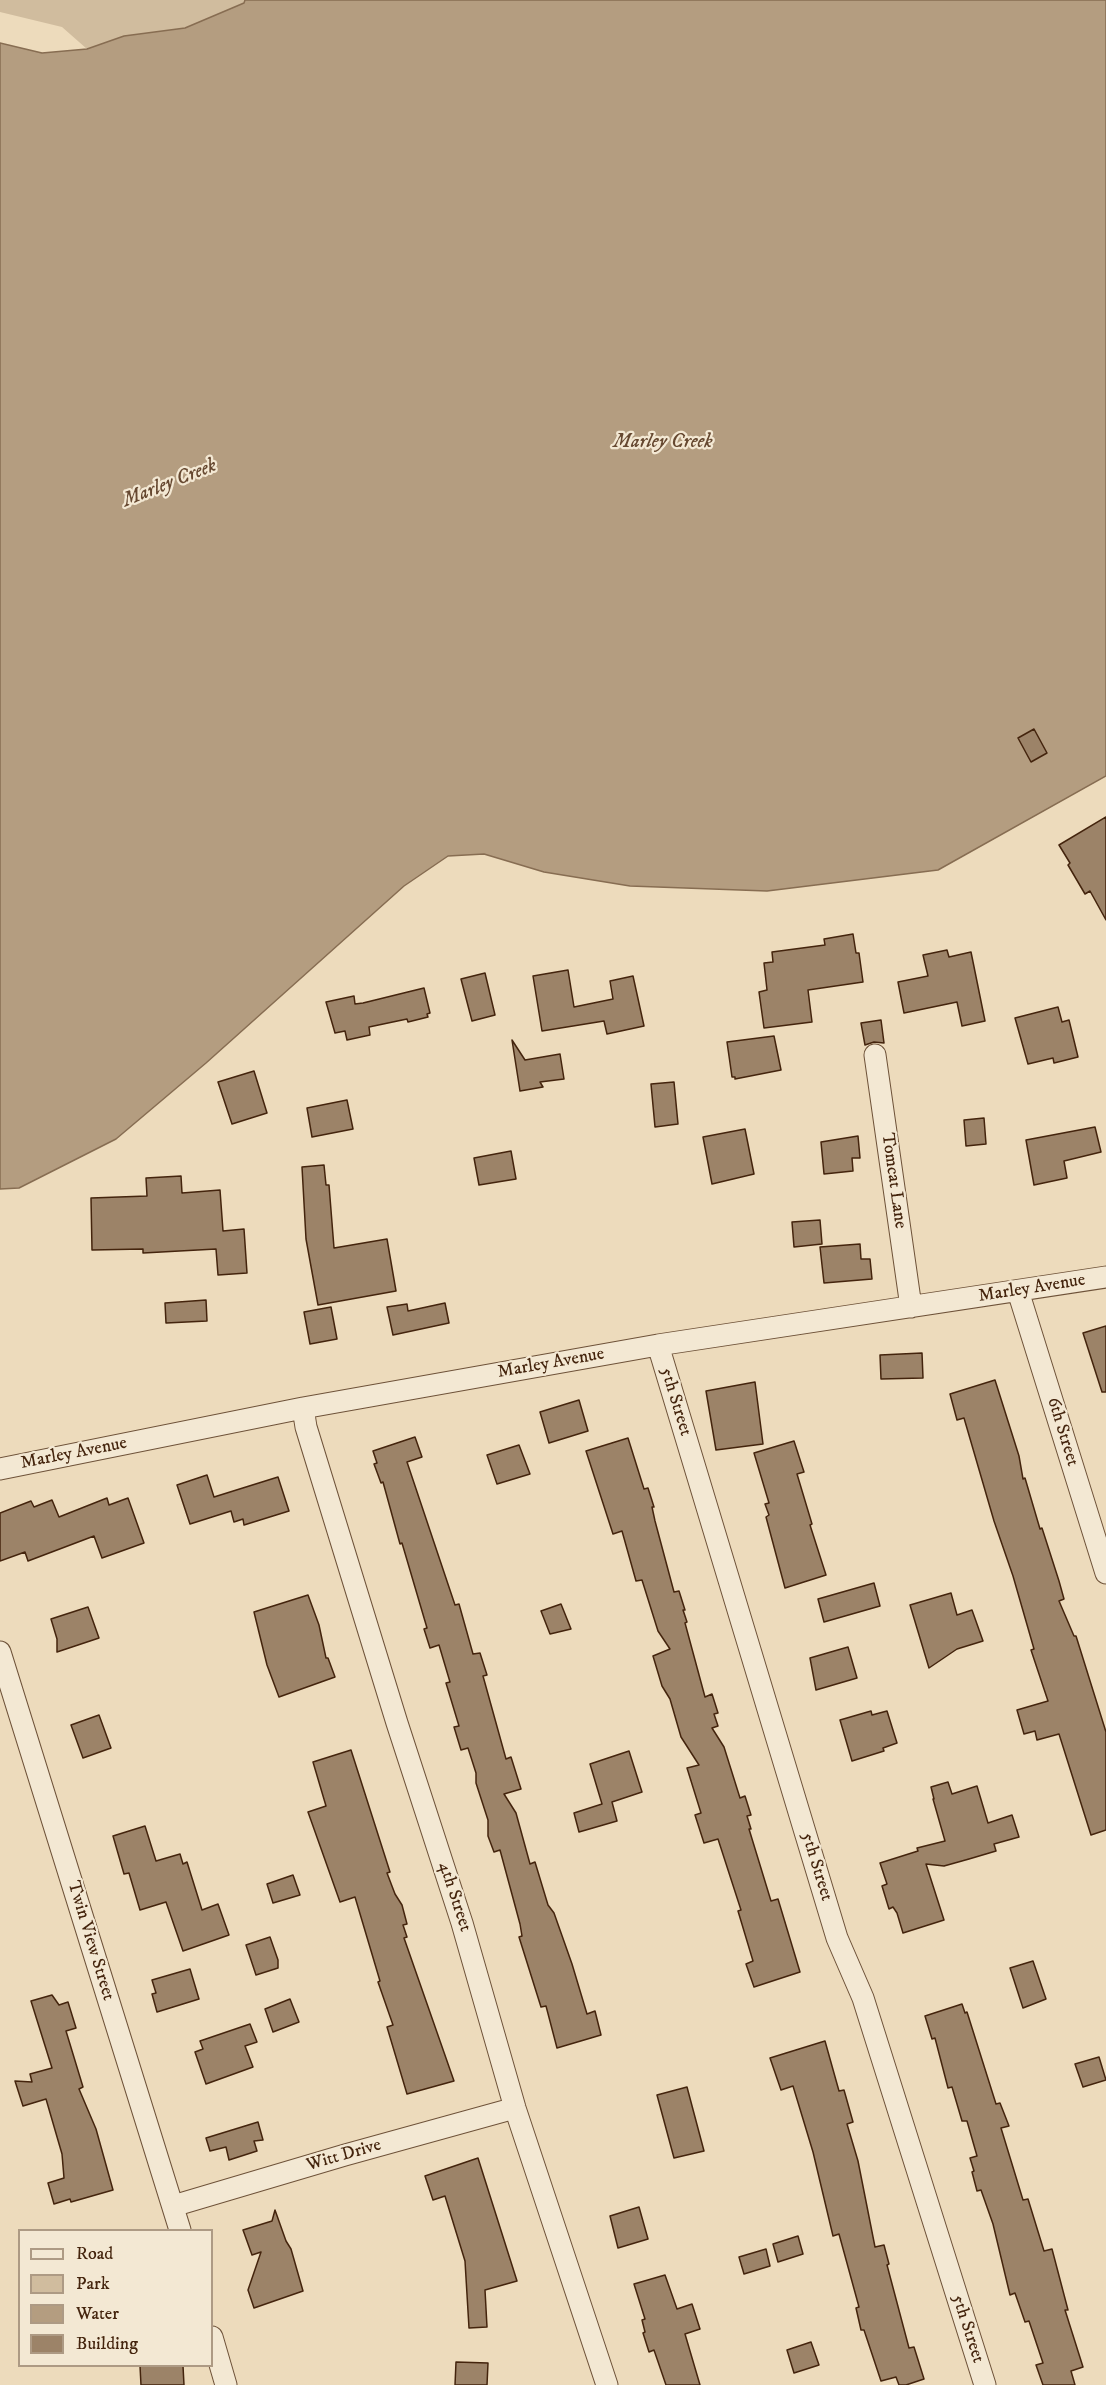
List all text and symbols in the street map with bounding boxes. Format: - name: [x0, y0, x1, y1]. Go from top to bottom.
- water label: Marley Creek: [613, 431, 713, 455]
- water label: Marley Creek: [119, 454, 221, 514]
- street label: Tomcat Lane: [876, 1132, 910, 1230]
- street label: Marley Avenue: [977, 1270, 1087, 1308]
- street label: Marley Avenue: [496, 1344, 606, 1384]
- street label: 5th Street: [654, 1365, 696, 1439]
- street label: 6th Street: [1041, 1395, 1083, 1469]
- street label: Marley Avenue: [19, 1433, 129, 1475]
- street label: 5th Street: [795, 1830, 837, 1904]
- street label: 4th Street: [433, 1859, 475, 1935]
- street label: Twin View Street: [62, 1879, 118, 2003]
- street label: Witt Drive: [304, 2135, 384, 2177]
- legend: [18, 2229, 213, 2367]
- text: Road: [76, 2243, 113, 2265]
- text: Park: [76, 2273, 110, 2295]
- street label: 5th Street: [946, 2292, 988, 2366]
- text: Water: [76, 2303, 119, 2325]
- text: Building: [76, 2333, 138, 2355]

